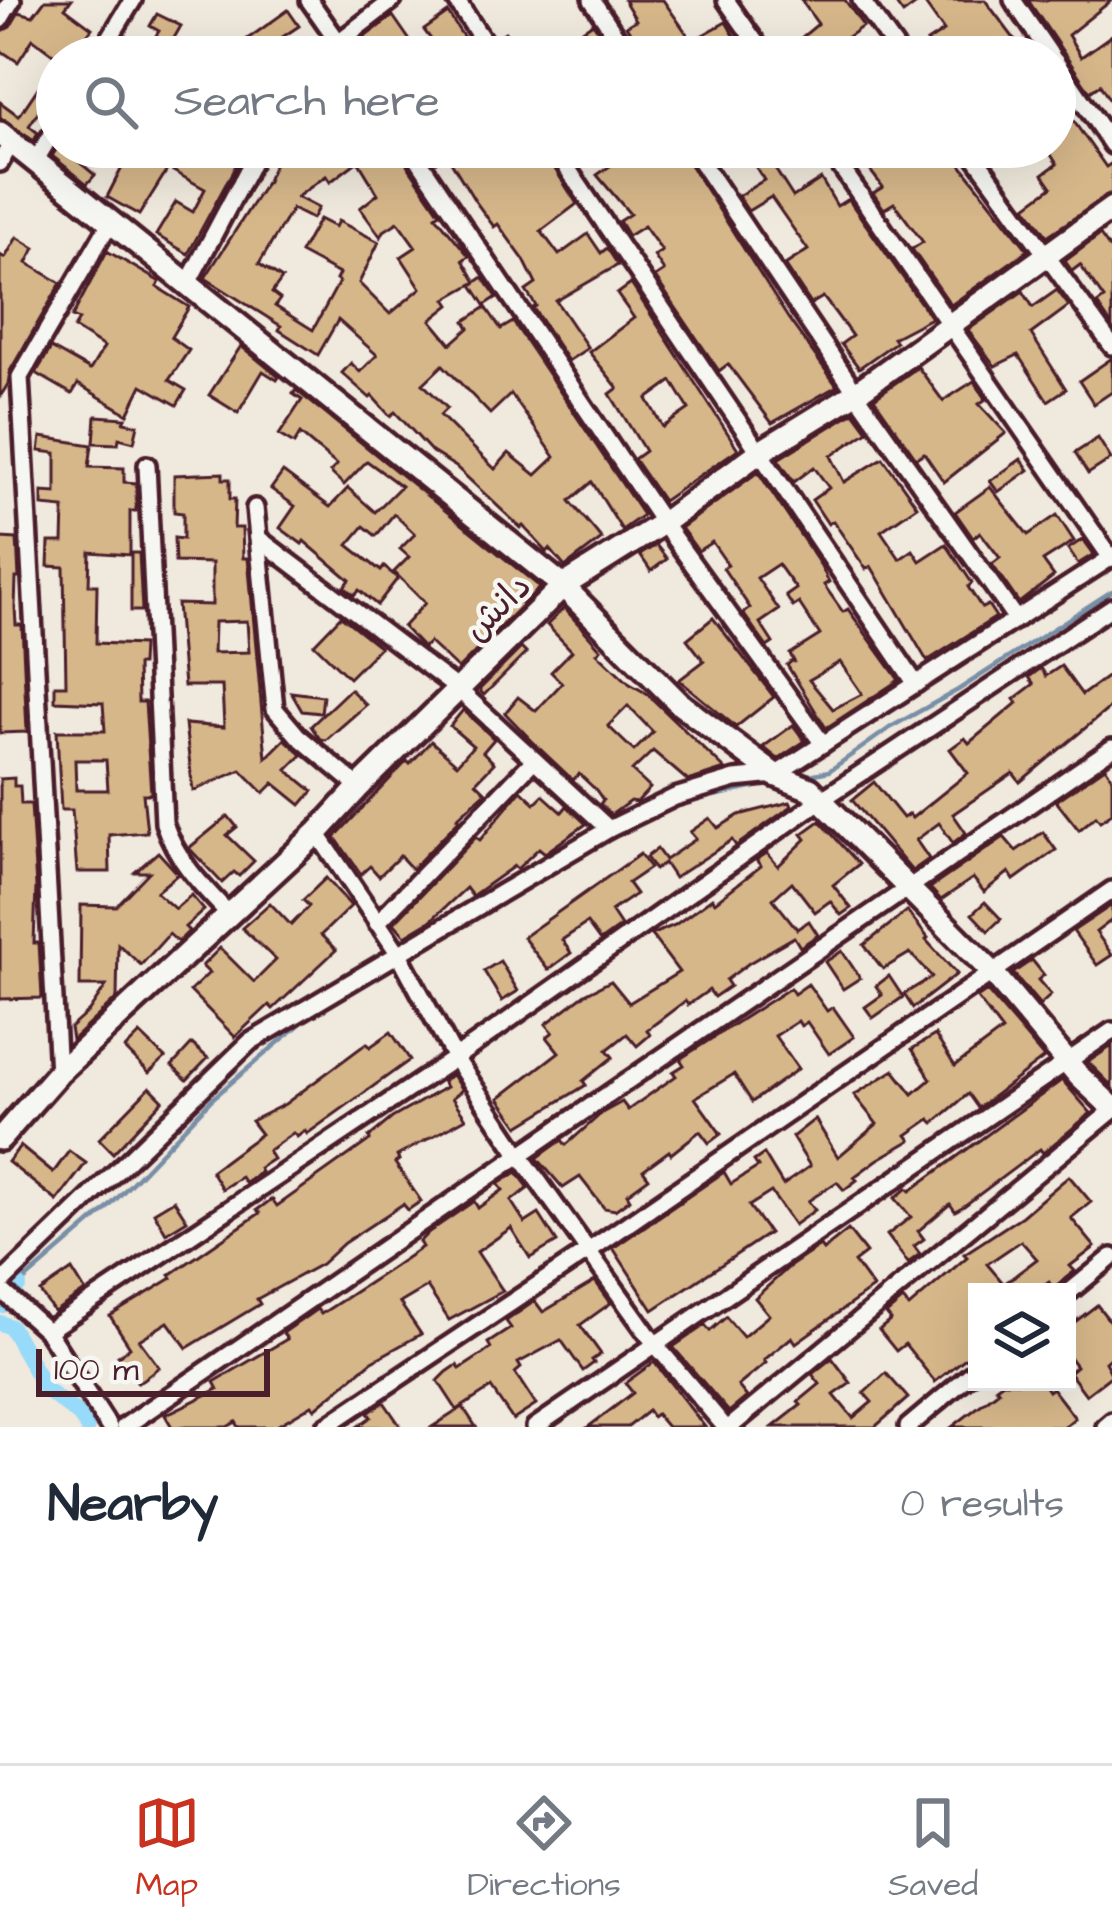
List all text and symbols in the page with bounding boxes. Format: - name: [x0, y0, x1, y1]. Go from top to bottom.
- search box: [36, 36, 1076, 168]
- icon: search: [78, 69, 144, 135]
- text: Search here: [174, 71, 440, 133]
- street label: دانش: [452, 562, 543, 653]
- map controls: [968, 1283, 1076, 1391]
- button: layers: [968, 1283, 1076, 1391]
- scale bar: [36, 1343, 270, 1396]
- text: 100 m: [54, 1347, 139, 1393]
- text: Nearby: [48, 1470, 218, 1541]
- text: 0 results: [900, 1478, 1064, 1532]
- tab: Map: [134, 1790, 200, 1908]
- tab: Directions: [467, 1790, 621, 1908]
- tab: Saved: [888, 1790, 978, 1908]

